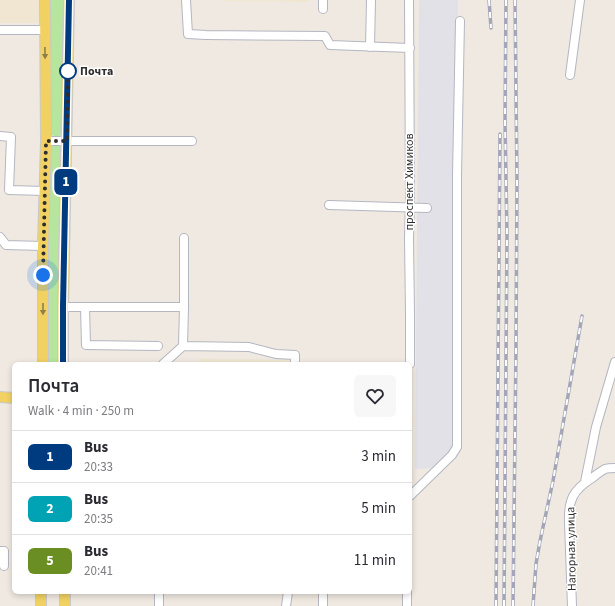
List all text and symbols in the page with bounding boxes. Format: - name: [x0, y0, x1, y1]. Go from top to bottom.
- one-way arrow: [42, 47, 48, 60]
- marker: Почта: [59, 62, 77, 80]
- place label: Почта: [80, 63, 113, 80]
- street label: проспект Химиков: [401, 133, 418, 231]
- line badge: 1: [53, 169, 79, 195]
- text: 1: [62, 172, 70, 192]
- your location: [33, 265, 53, 285]
- one-way arrow: [40, 303, 46, 316]
- text: Почта: [28, 373, 79, 400]
- button: heart: [354, 375, 396, 417]
- text: Walk · 4 min · 250 m: [28, 402, 134, 420]
- text: Bus: [84, 437, 108, 458]
- text: 3 min: [361, 446, 396, 467]
- text: 1: [46, 447, 54, 467]
- text: 20:33: [84, 458, 113, 476]
- text: Bus: [84, 489, 108, 510]
- text: 5 min: [361, 498, 396, 519]
- text: 2: [46, 499, 54, 519]
- street label: Нагорная улица: [562, 507, 581, 591]
- text: 20:35: [84, 510, 113, 528]
- text: Bus: [84, 541, 108, 562]
- text: 11 min: [354, 550, 396, 571]
- text: 5: [46, 551, 54, 571]
- text: 20:41: [84, 562, 113, 580]

